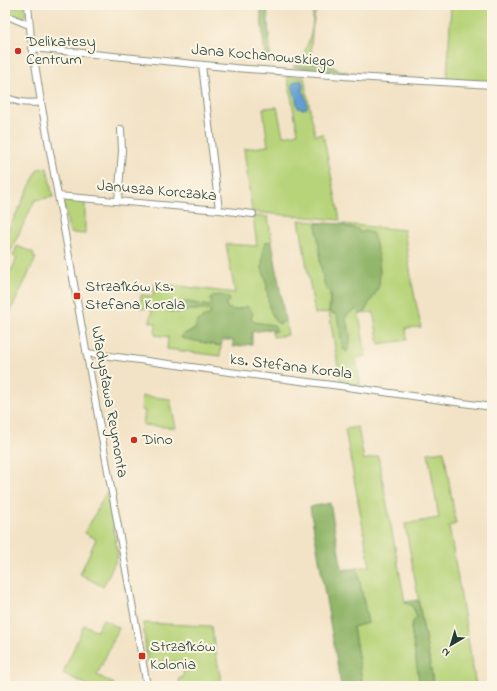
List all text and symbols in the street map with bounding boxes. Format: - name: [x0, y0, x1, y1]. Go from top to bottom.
- place label: Delikatesy Centrum: [25, 30, 96, 72]
- street label: Jana Kochanowskiego: [190, 38, 336, 74]
- marker: Delikatesy Centrum: [13, 46, 23, 56]
- street label: Janusza Korczaka: [96, 174, 218, 208]
- place label: Strzałków Ks. Stefana Korala: [85, 275, 185, 317]
- marker: Strzałków Ks. Stefana Korala: [72, 291, 82, 301]
- street label: Władysława Reymonta: [84, 324, 134, 480]
- street label: ks. Stefana Korala: [229, 348, 353, 386]
- place label: Dino: [141, 428, 173, 452]
- marker: Dino: [129, 435, 139, 445]
- north arrow: [431, 625, 471, 665]
- place label: Strzałków Kolonia: [150, 635, 215, 677]
- text: N: [438, 643, 453, 661]
- marker: Strzałków Kolonia: [137, 651, 147, 661]

